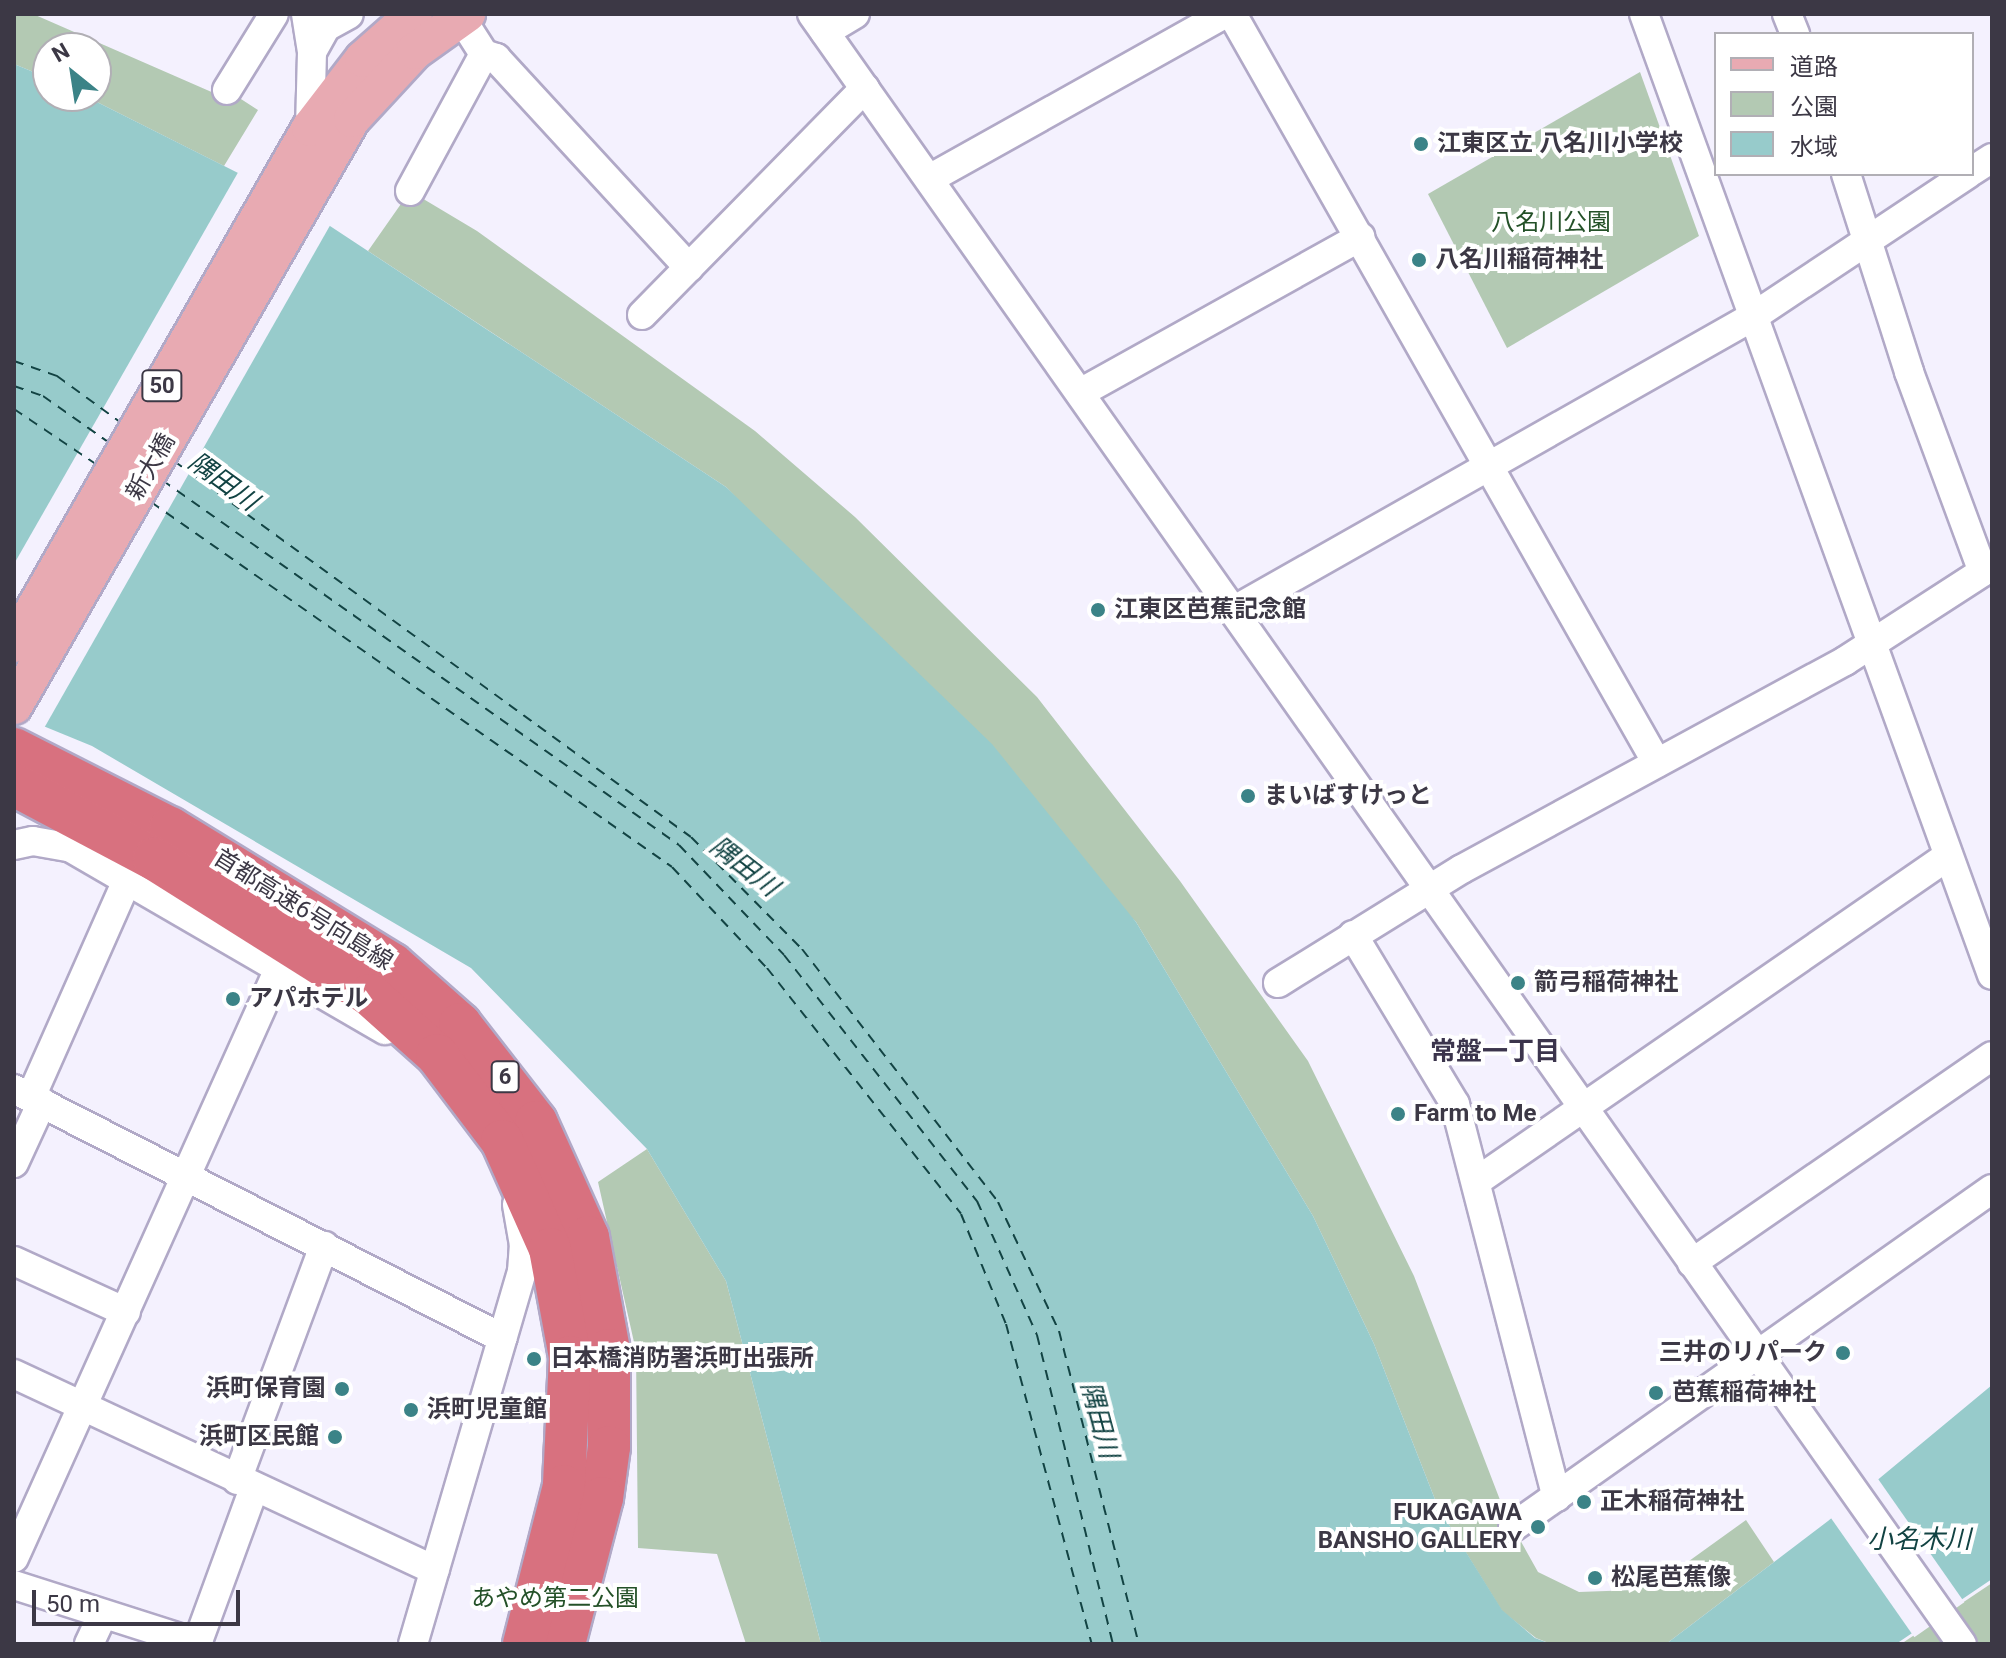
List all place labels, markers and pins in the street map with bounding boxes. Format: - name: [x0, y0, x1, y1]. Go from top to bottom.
- place label: 江東区立 八名川小学校: [1437, 130, 1683, 158]
- marker: 江東区立 八名川小学校: [1412, 135, 1430, 153]
- place label: 八名川稲荷神社: [1435, 246, 1603, 274]
- marker: 八名川稲荷神社: [1410, 251, 1428, 269]
- place label: 江東区芭蕉記念館: [1114, 596, 1306, 624]
- marker: 江東区芭蕉記念館: [1089, 601, 1107, 619]
- place label: まいばすけっと: [1264, 782, 1432, 810]
- marker: まいばすけっと: [1239, 787, 1257, 805]
- place label: 箭弓稲荷神社: [1534, 969, 1678, 997]
- marker: 箭弓稲荷神社: [1509, 974, 1527, 992]
- place label: アパホテル: [249, 985, 369, 1013]
- marker: アパホテル: [224, 990, 242, 1008]
- place label: Farm to Me: [1414, 1100, 1536, 1128]
- marker: Farm to Me: [1389, 1105, 1407, 1123]
- place label: 三井のリパーク: [1659, 1339, 1827, 1367]
- marker: 三井のリパーク: [1834, 1344, 1852, 1362]
- place label: 日本橋消防署浜町出張所: [550, 1345, 814, 1373]
- marker: 日本橋消防署浜町出張所: [525, 1350, 543, 1368]
- place label: 浜町保育園: [206, 1375, 326, 1403]
- place label: 芭蕉稲荷神社: [1672, 1379, 1816, 1407]
- marker: 浜町保育園: [333, 1380, 351, 1398]
- marker: 芭蕉稲荷神社: [1647, 1384, 1665, 1402]
- place label: 浜町児童館: [427, 1396, 547, 1424]
- marker: 浜町児童館: [402, 1401, 420, 1419]
- place label: 浜町区民館: [199, 1423, 319, 1451]
- marker: 浜町区民館: [326, 1428, 344, 1446]
- place label: 正木稲荷神社: [1600, 1488, 1744, 1516]
- marker: 正木稲荷神社: [1575, 1493, 1593, 1511]
- place label: FUKAGAWA BANSHO GALLERY: [1318, 1499, 1522, 1555]
- marker: FUKAGAWA BANSHO GALLERY: [1529, 1518, 1547, 1536]
- place label: 松尾芭蕉像: [1611, 1564, 1731, 1592]
- marker: 松尾芭蕉像: [1586, 1569, 1604, 1587]

